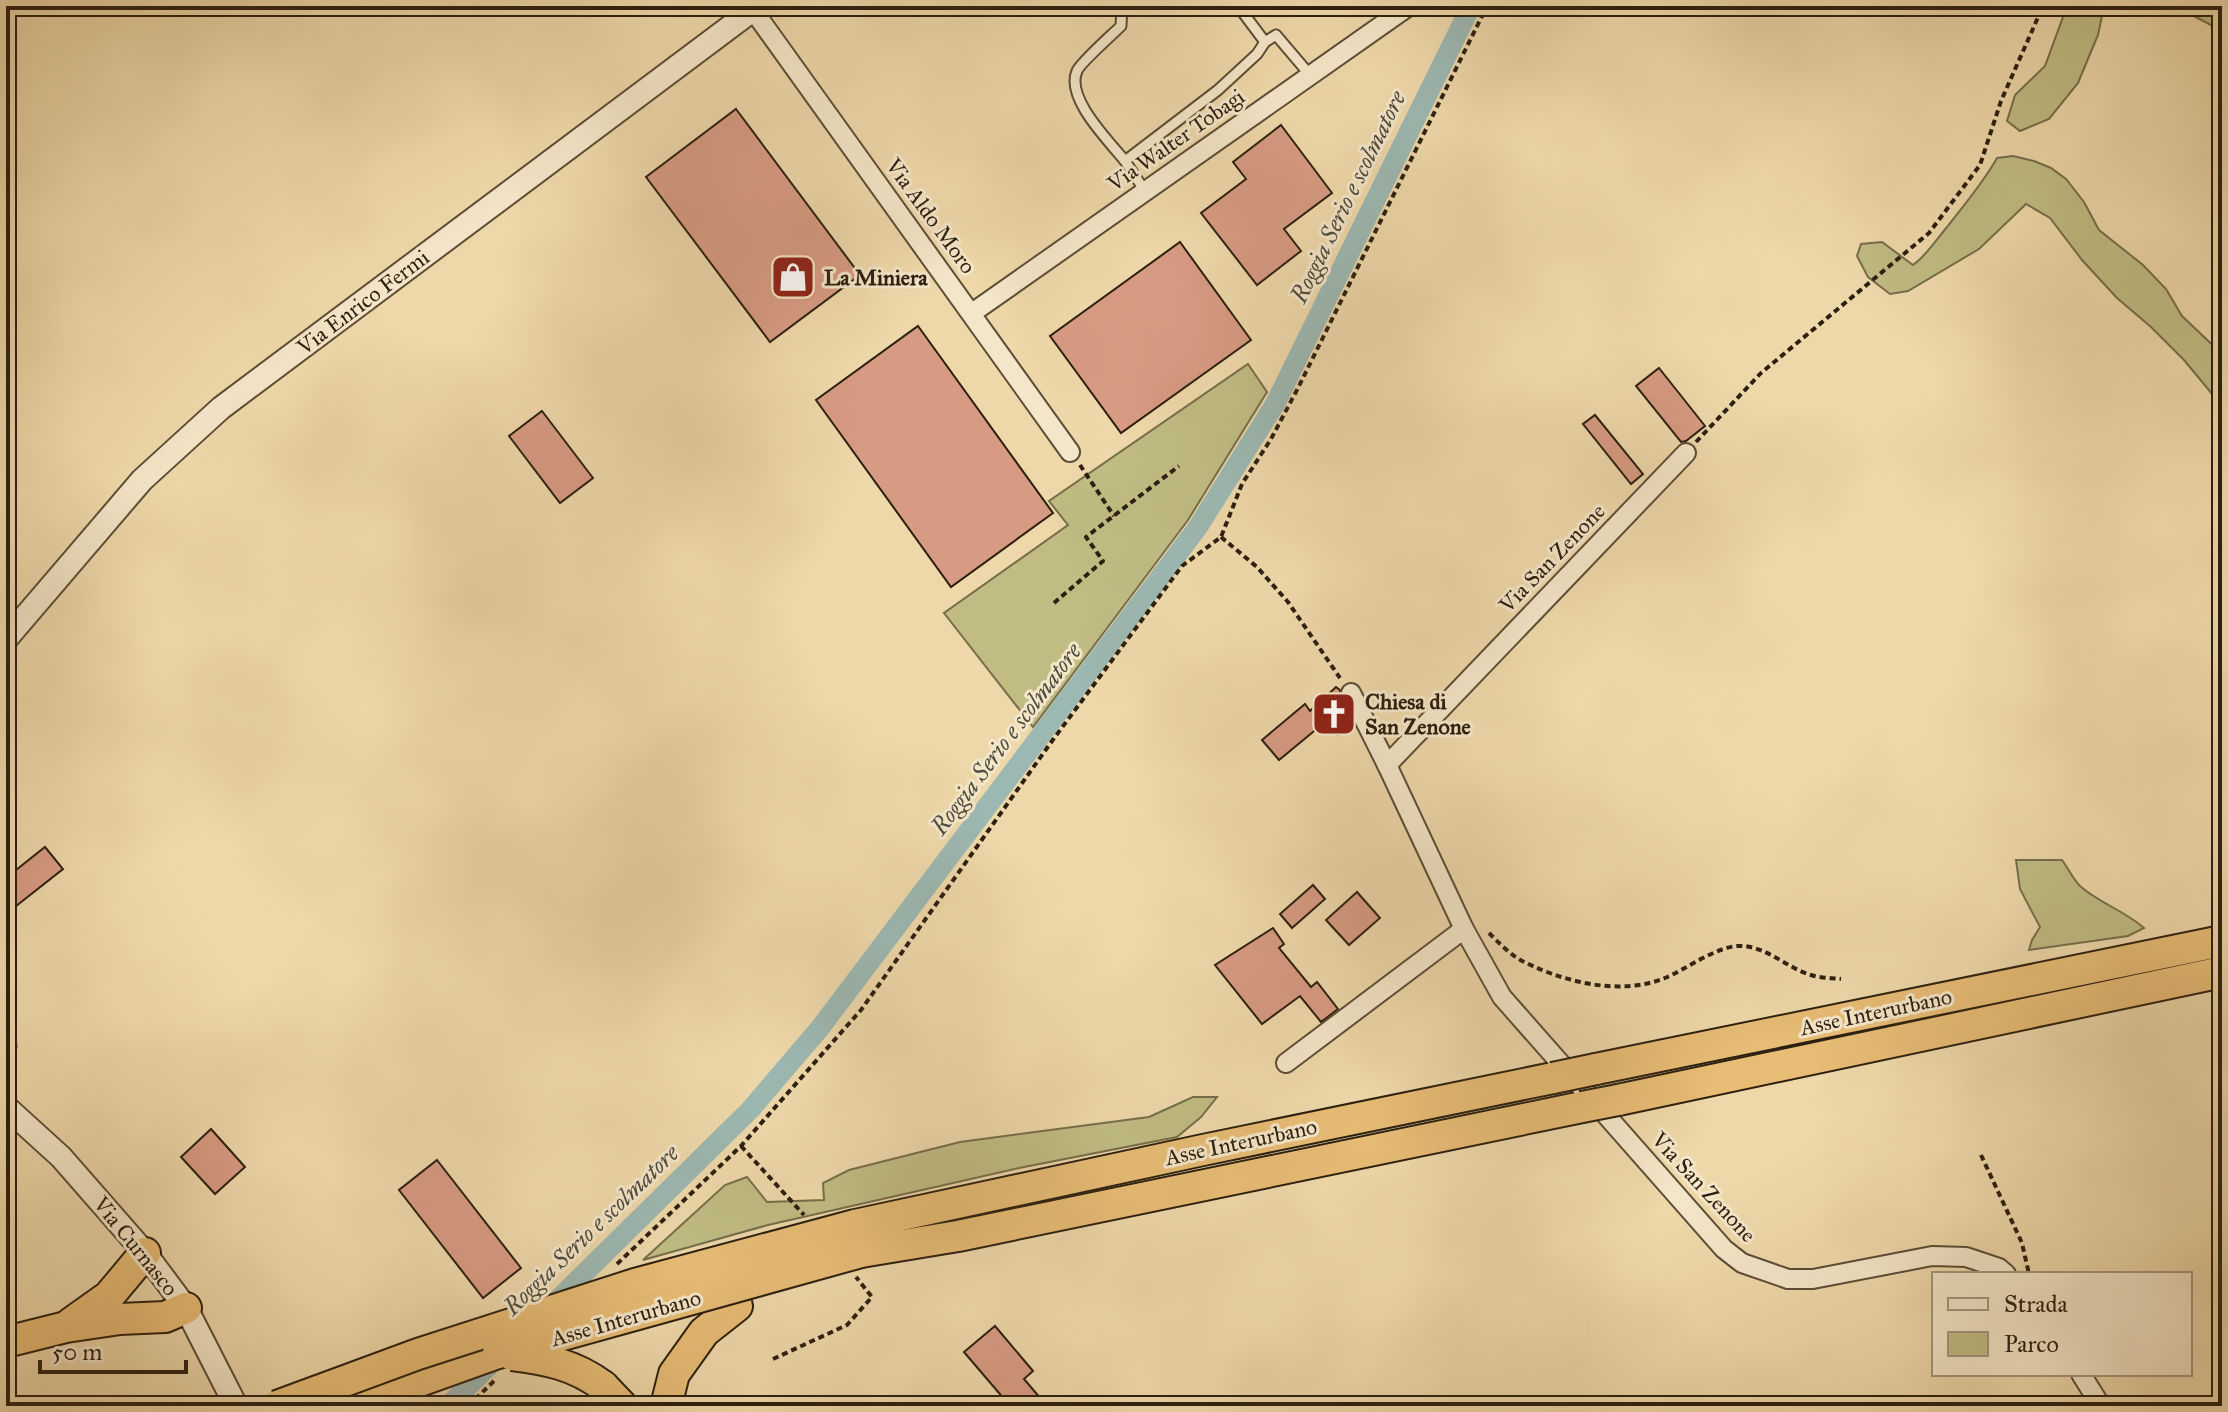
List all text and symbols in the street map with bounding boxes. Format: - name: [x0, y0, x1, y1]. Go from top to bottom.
- street label: Via Walter Tobagi: [1101, 83, 1250, 198]
- water label: Roggia Serio e scolmatore: [1283, 85, 1413, 309]
- street label: Via Aldo Moro: [879, 152, 982, 279]
- street label: Via Enrico Fermi: [291, 244, 434, 361]
- shop icon: La Miniera: [769, 253, 817, 301]
- place label: La Miniera: [824, 264, 928, 291]
- street label: Via San Zenone: [1493, 498, 1611, 619]
- water label: Roggia Serio e scolmatore: [924, 636, 1088, 842]
- place label: Chiesa di San Zenone: [1365, 688, 1471, 740]
- church icon: Chiesa di San Zenone: [1310, 690, 1358, 738]
- street label: Asse Interurbano: [1797, 983, 1954, 1041]
- street label: Asse Interurbano: [1162, 1113, 1319, 1171]
- street label: Via San Zenone: [1645, 1125, 1762, 1248]
- water label: Roggia Serio e scolmatore: [496, 1138, 686, 1322]
- street label: Via Curnasco: [87, 1190, 184, 1301]
- legend: [1932, 1272, 2192, 1376]
- street label: Asse Interurbano: [547, 1284, 704, 1353]
- text: Strada: [2004, 1289, 2068, 1319]
- scale bar: [40, 1324, 186, 1374]
- text: Parco: [2004, 1329, 2059, 1359]
- text: 50 m: [52, 1337, 102, 1367]

